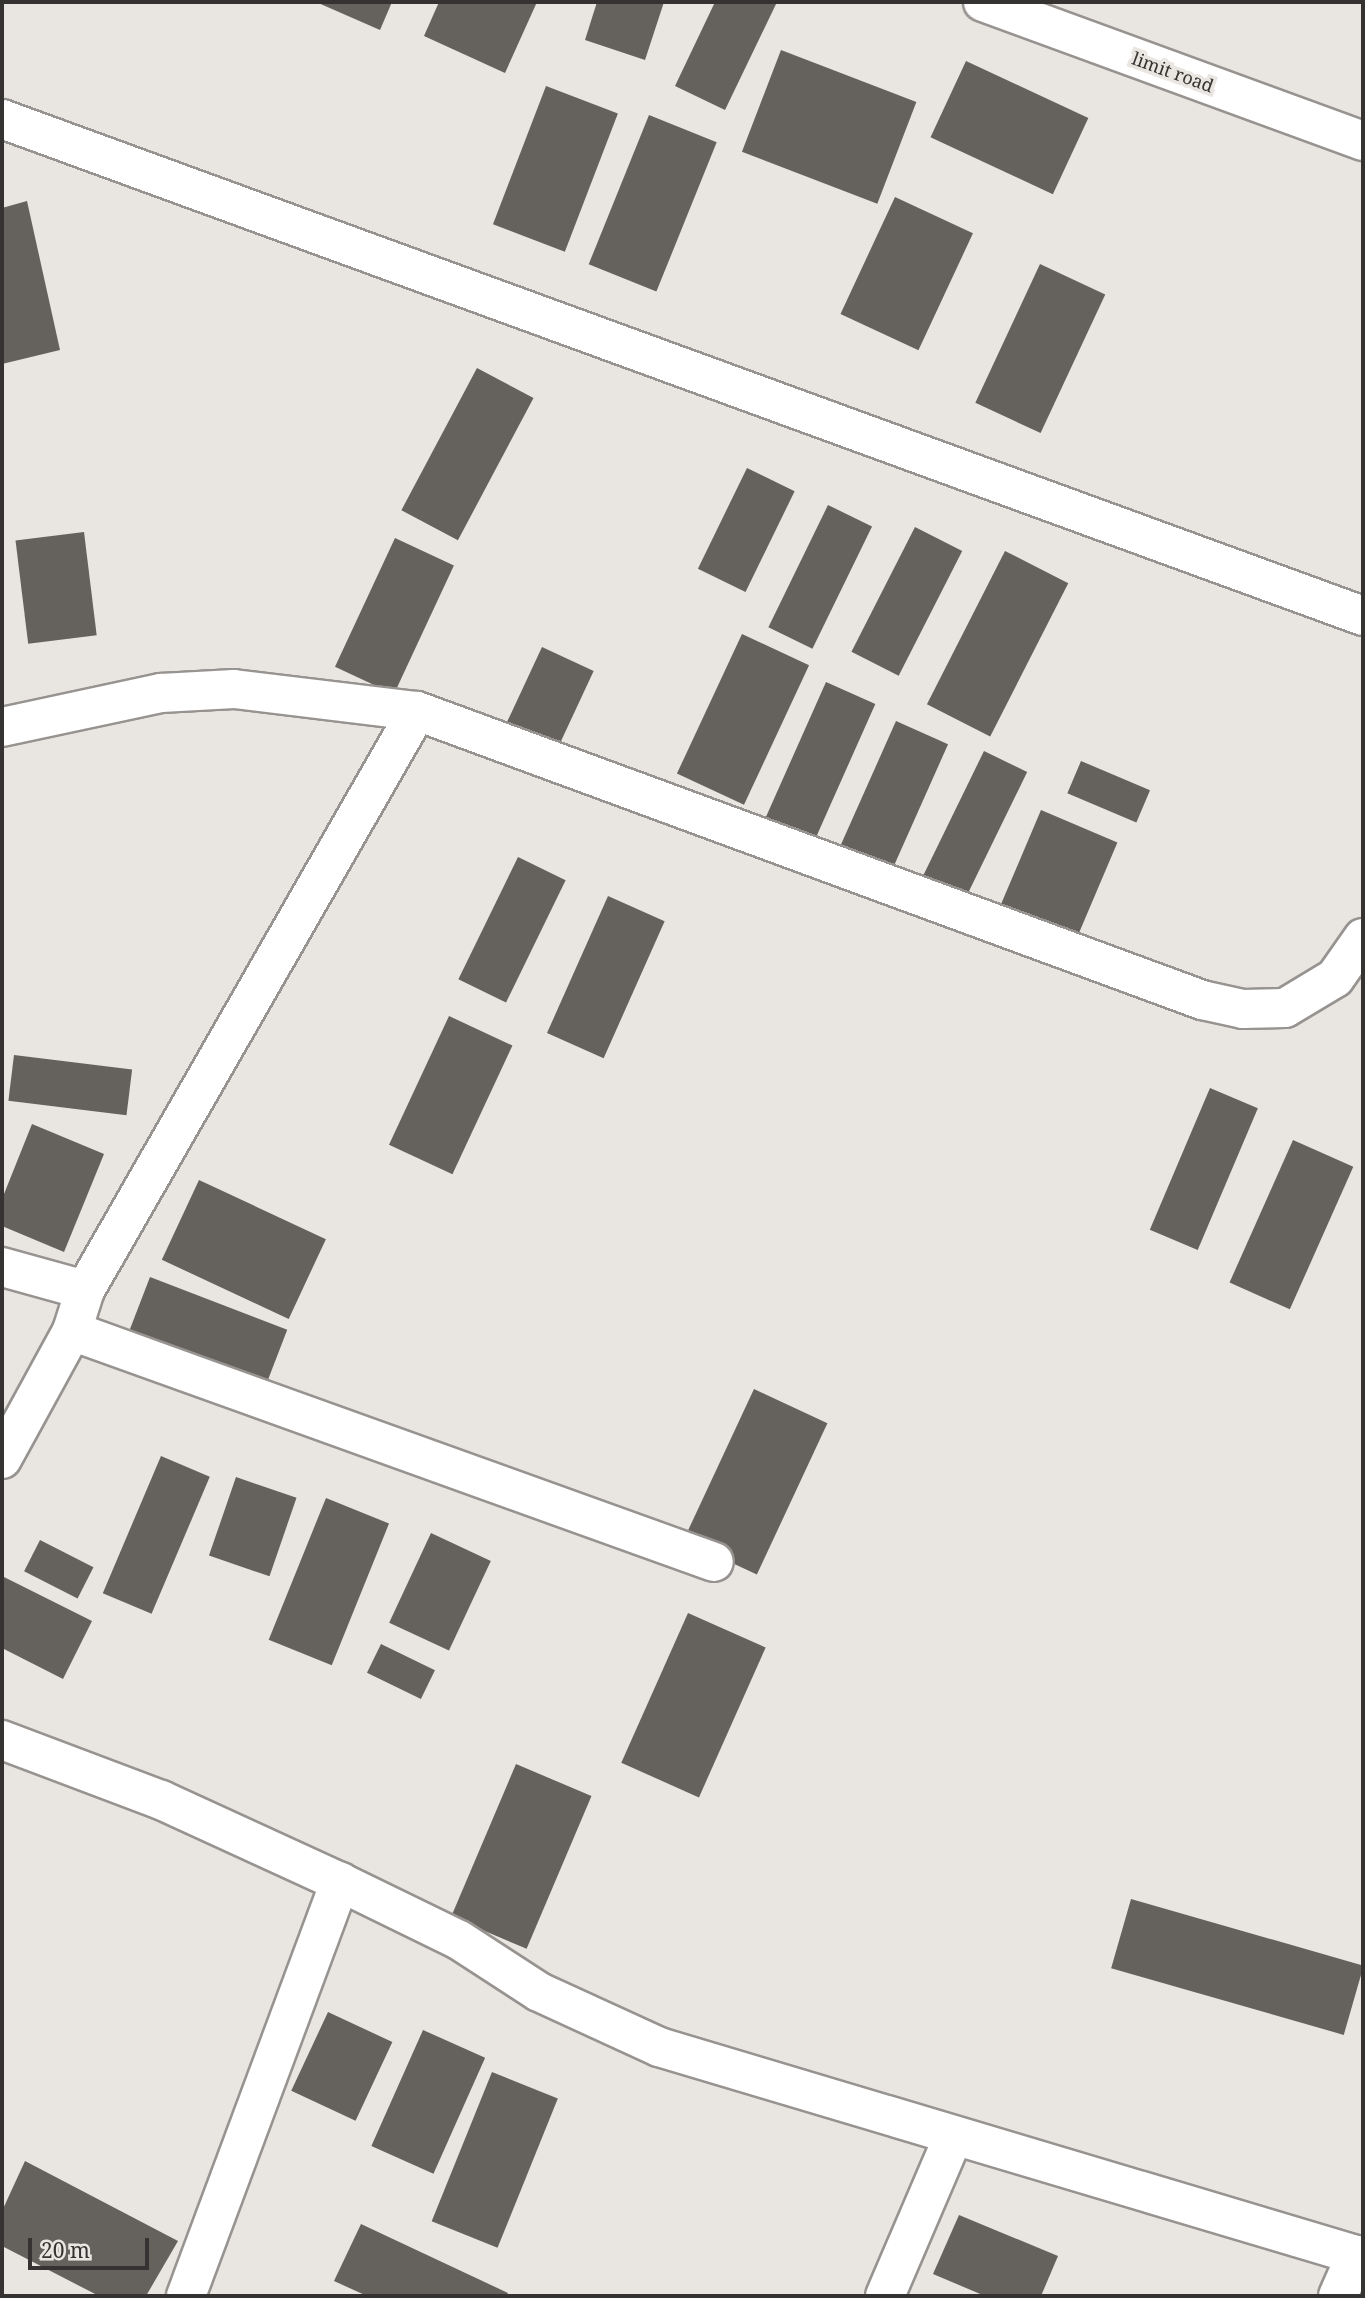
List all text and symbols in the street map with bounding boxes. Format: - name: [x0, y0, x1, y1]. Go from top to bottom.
- street label: limit road: [1129, 47, 1217, 97]
- scale bar: [32, 2224, 152, 2268]
- text: 20 m: [41, 2236, 90, 2264]

